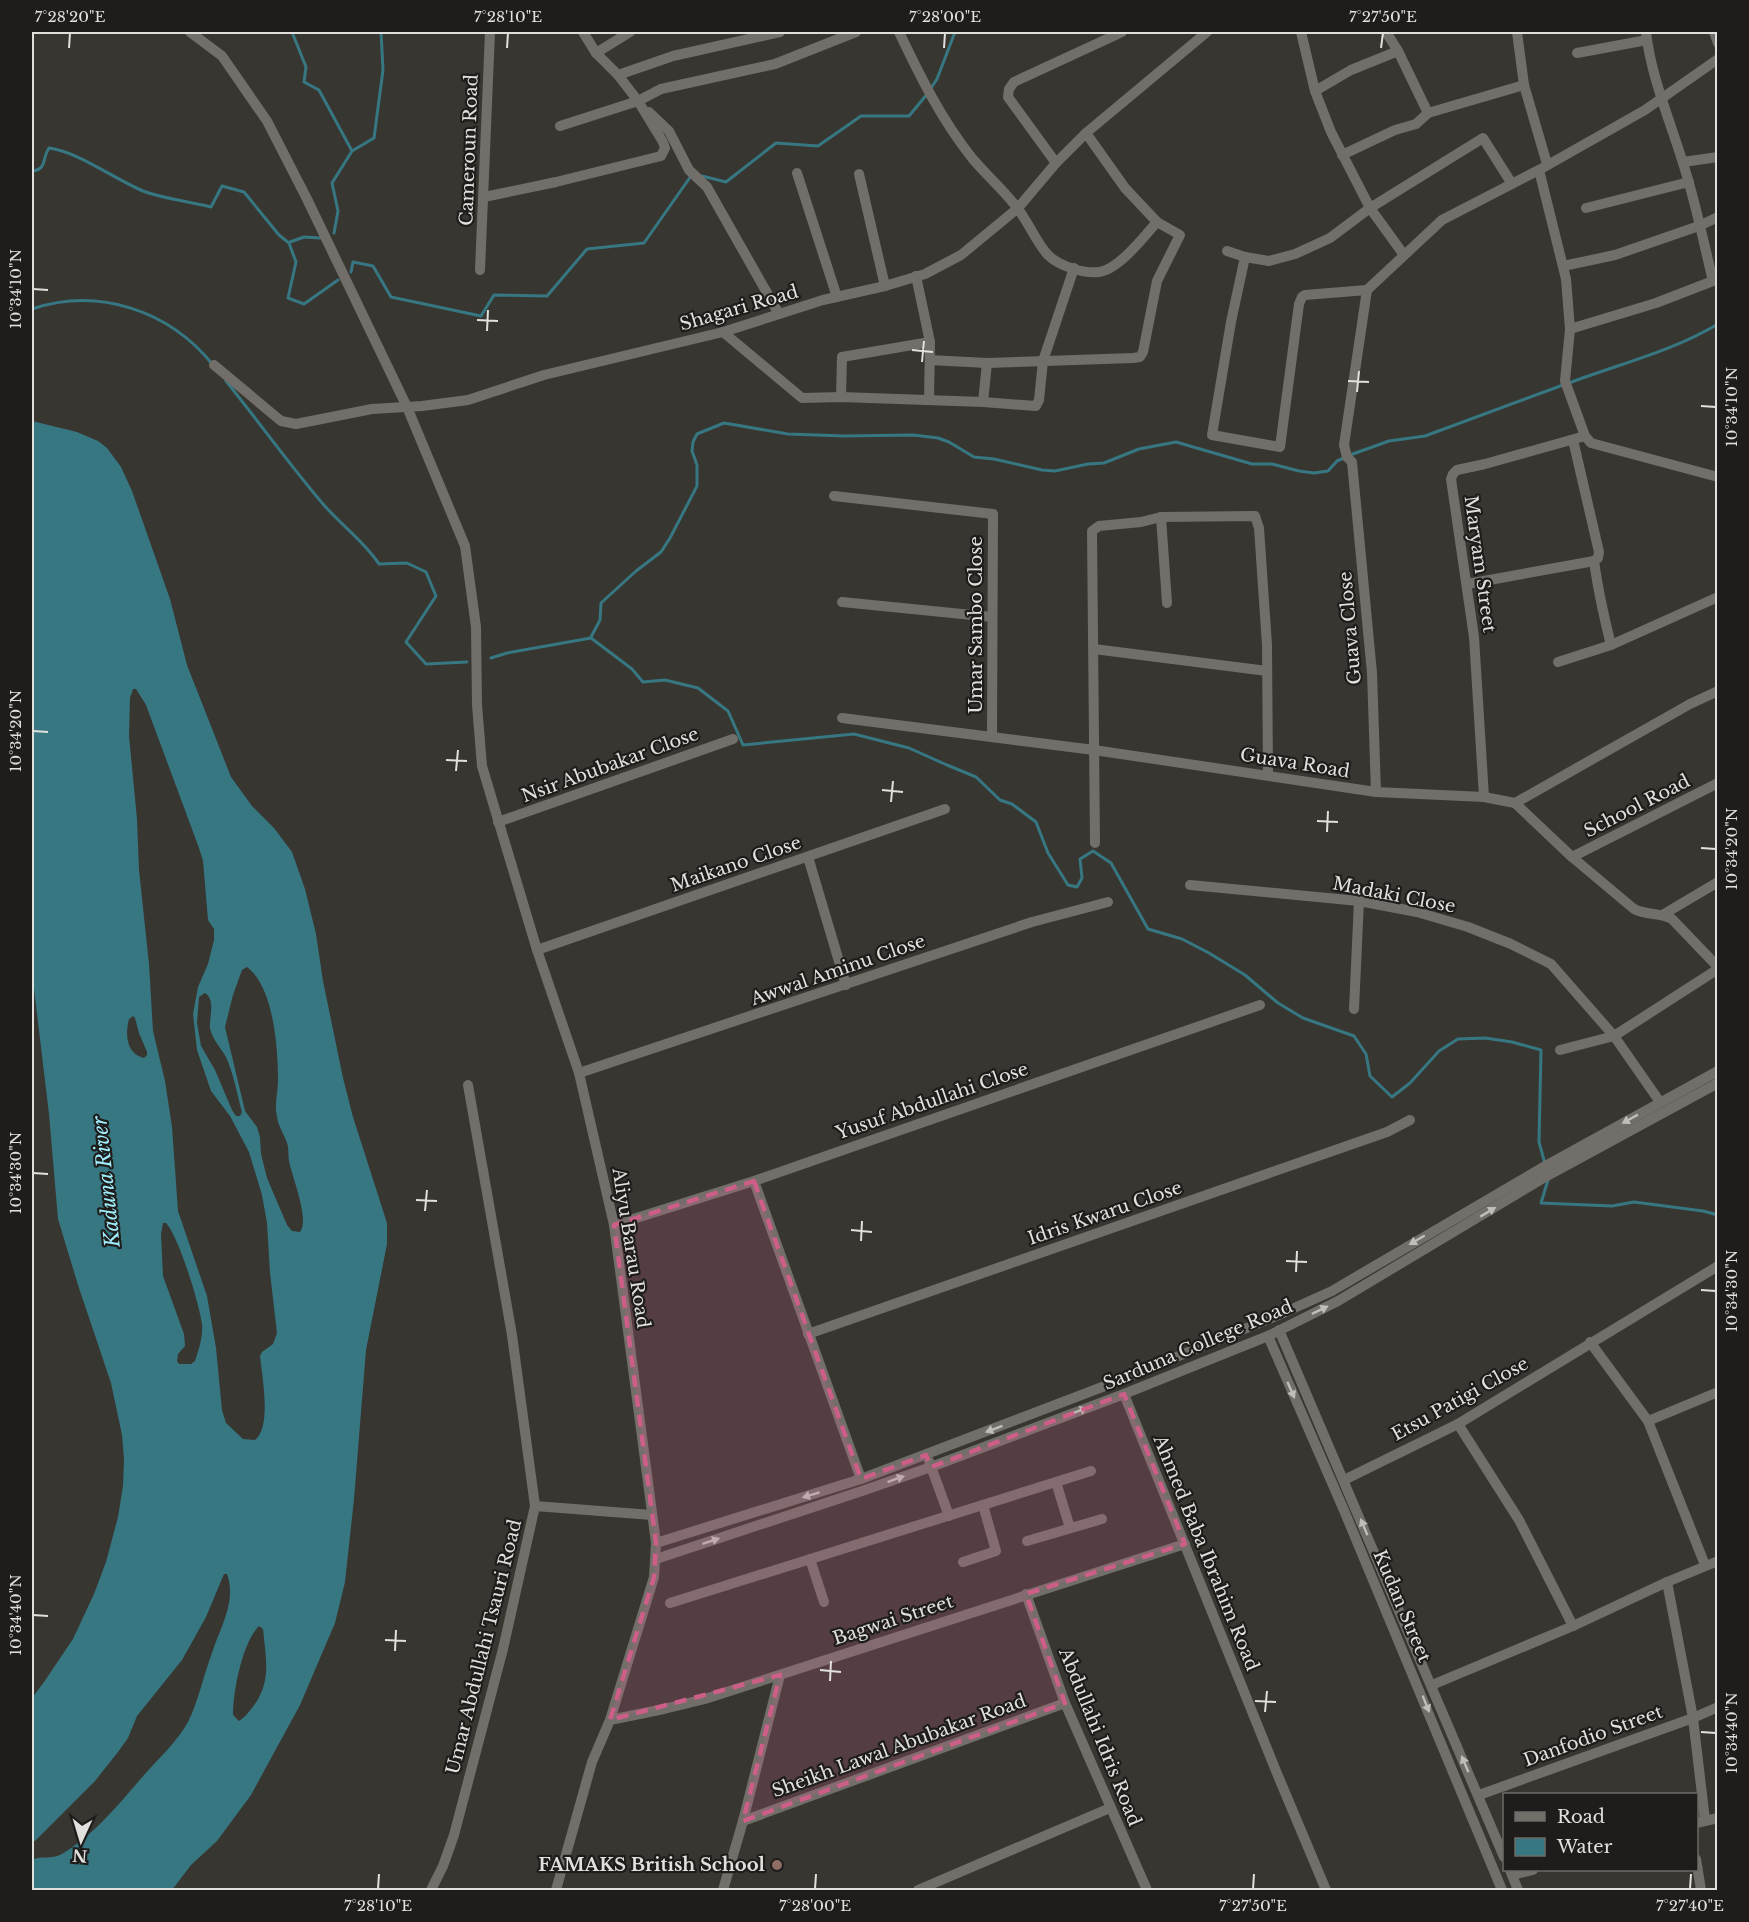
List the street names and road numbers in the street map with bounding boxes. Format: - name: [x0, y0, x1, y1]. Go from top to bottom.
- street label: Cameroun Road: [455, 74, 483, 226]
- street label: Shagari Road: [677, 281, 801, 335]
- street label: Maryam Street: [1459, 494, 1501, 634]
- street label: Umar Sambo Close: [965, 536, 987, 714]
- street label: Guava Close: [1334, 570, 1366, 686]
- street label: Nsir Abubakar Close: [518, 723, 702, 807]
- street label: Guava Road: [1238, 743, 1352, 783]
- street label: School Road: [1580, 770, 1694, 842]
- street label: Maikano Close: [668, 831, 804, 897]
- street label: Madaki Close: [1331, 872, 1457, 918]
- street label: Awwal Aminu Close: [747, 930, 928, 1011]
- street label: Yusuf Abdullahi Close: [832, 1058, 1031, 1145]
- street label: Aliyu Barau Road: [607, 1165, 655, 1330]
- street label: Idris Kwaru Close: [1025, 1176, 1185, 1250]
- street label: Sarduna College Road: [1100, 1295, 1296, 1395]
- street label: Etsu Patigi Close: [1388, 1352, 1532, 1446]
- street label: Ahmed Baba Ibrahim Road: [1148, 1431, 1263, 1674]
- street label: Umar Abdullahi Tsauri Road: [442, 1517, 526, 1777]
- street label: Kudan Street: [1368, 1547, 1436, 1666]
- street label: Bagwai Street: [830, 1590, 956, 1650]
- street label: Abdullahi Idris Road: [1054, 1644, 1146, 1829]
- street label: Sheikh Lawal Abubakar Road: [769, 1690, 1029, 1802]
- street label: Danfodio Street: [1520, 1701, 1666, 1771]

